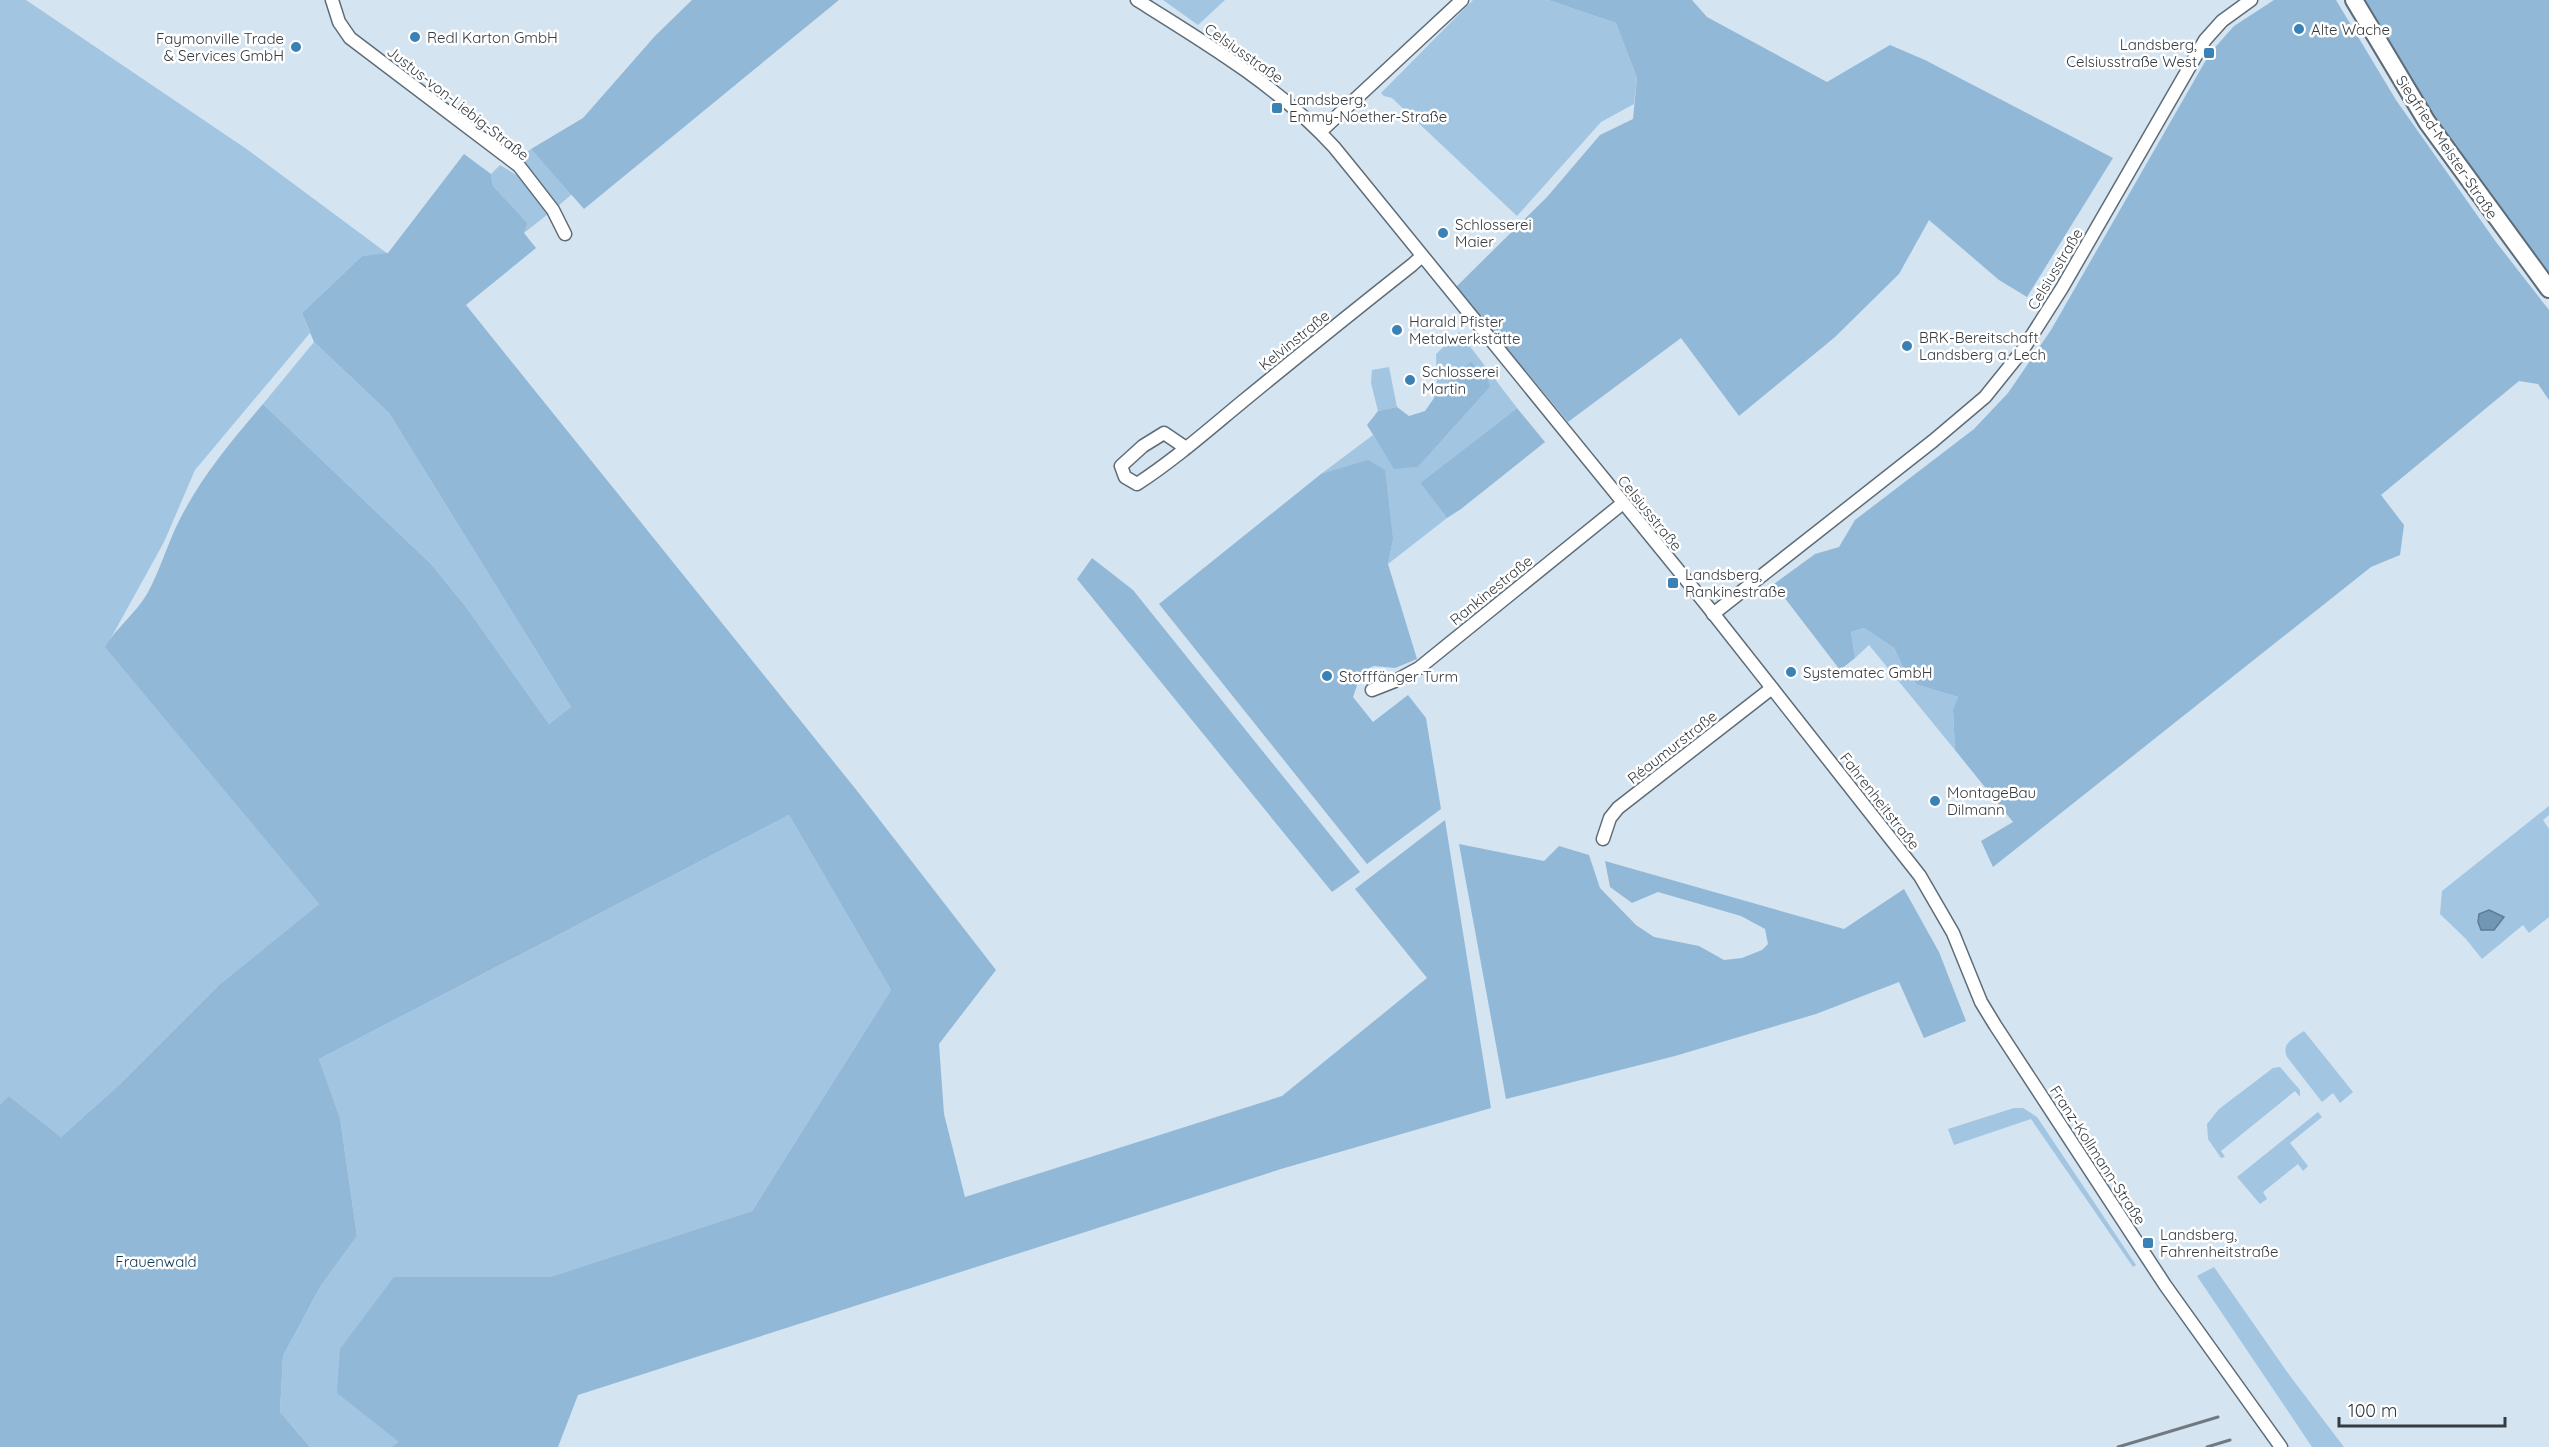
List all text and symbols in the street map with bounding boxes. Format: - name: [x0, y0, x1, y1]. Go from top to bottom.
- street label: Celsiusstraße: [1201, 19, 1287, 87]
- place label: Alte Wache: [2311, 20, 2390, 39]
- marker: Alte Wache: [2292, 22, 2306, 36]
- place label: Redl Karton GmbH: [427, 28, 558, 47]
- place label: Faymonville Trade & Services GmbH: [156, 29, 284, 65]
- marker: Redl Karton GmbH: [408, 30, 422, 44]
- place label: Landsberg, Celsiusstraße West: [2066, 35, 2197, 71]
- marker: Faymonville Trade & Services GmbH: [289, 40, 303, 54]
- street label: Justus-von-Liebig-Straße: [383, 42, 533, 164]
- marker: Landsberg, Celsiusstraße West: [2202, 46, 2216, 60]
- street label: Siegfried-Meister-Straße: [2392, 72, 2502, 222]
- place label: Landsberg, Emmy-Noether-Straße: [1289, 90, 1447, 126]
- marker: Landsberg, Emmy-Noether-Straße: [1270, 101, 1284, 115]
- place label: Schlosserei Maier: [1455, 215, 1532, 251]
- street label: Celsiusstraße: [2023, 225, 2087, 313]
- marker: Schlosserei Maier: [1436, 226, 1450, 240]
- street label: Kelvinstraße: [1255, 306, 1333, 374]
- place label: Harald Pfister Metalwerkstätte: [1409, 312, 1521, 348]
- marker: Harald Pfister Metalwerkstätte: [1390, 323, 1404, 337]
- place label: BRK-Bereitschaft Landsberg a. Lech: [1919, 328, 2046, 364]
- marker: BRK-Bereitschaft Landsberg a. Lech: [1900, 339, 1914, 353]
- place label: Schlosserei Martin: [1422, 362, 1499, 398]
- marker: Schlosserei Martin: [1403, 373, 1417, 387]
- street label: Celsiusstraße: [1614, 471, 1686, 555]
- street label: Rankinestraße: [1446, 551, 1536, 629]
- place label: Landsberg, Rankinestraße: [1685, 565, 1786, 601]
- marker: Landsberg, Rankinestraße: [1666, 576, 1680, 590]
- place label: Systematec GmbH: [1803, 663, 1932, 682]
- marker: Systematec GmbH: [1784, 665, 1798, 679]
- place label: Stofffänger Turm: [1339, 667, 1458, 686]
- marker: Stofffänger Turm: [1320, 669, 1334, 683]
- street label: Réaumurstraße: [1623, 706, 1721, 788]
- street label: Fahrenheitstraße: [1836, 749, 1924, 853]
- place label: MontageBau Dilmann: [1947, 783, 2036, 819]
- marker: MontageBau Dilmann: [1928, 794, 1942, 808]
- street label: Franz-Kollmann-Straße: [2046, 1082, 2150, 1228]
- place label: Landsberg, Fahrenheitstraße: [2160, 1225, 2278, 1261]
- marker: Landsberg, Fahrenheitstraße: [2141, 1236, 2155, 1250]
- park label: Frauenwald: [115, 1252, 197, 1271]
- scale bar: [2339, 1390, 2506, 1428]
- text: 100 m: [2348, 1399, 2397, 1422]

